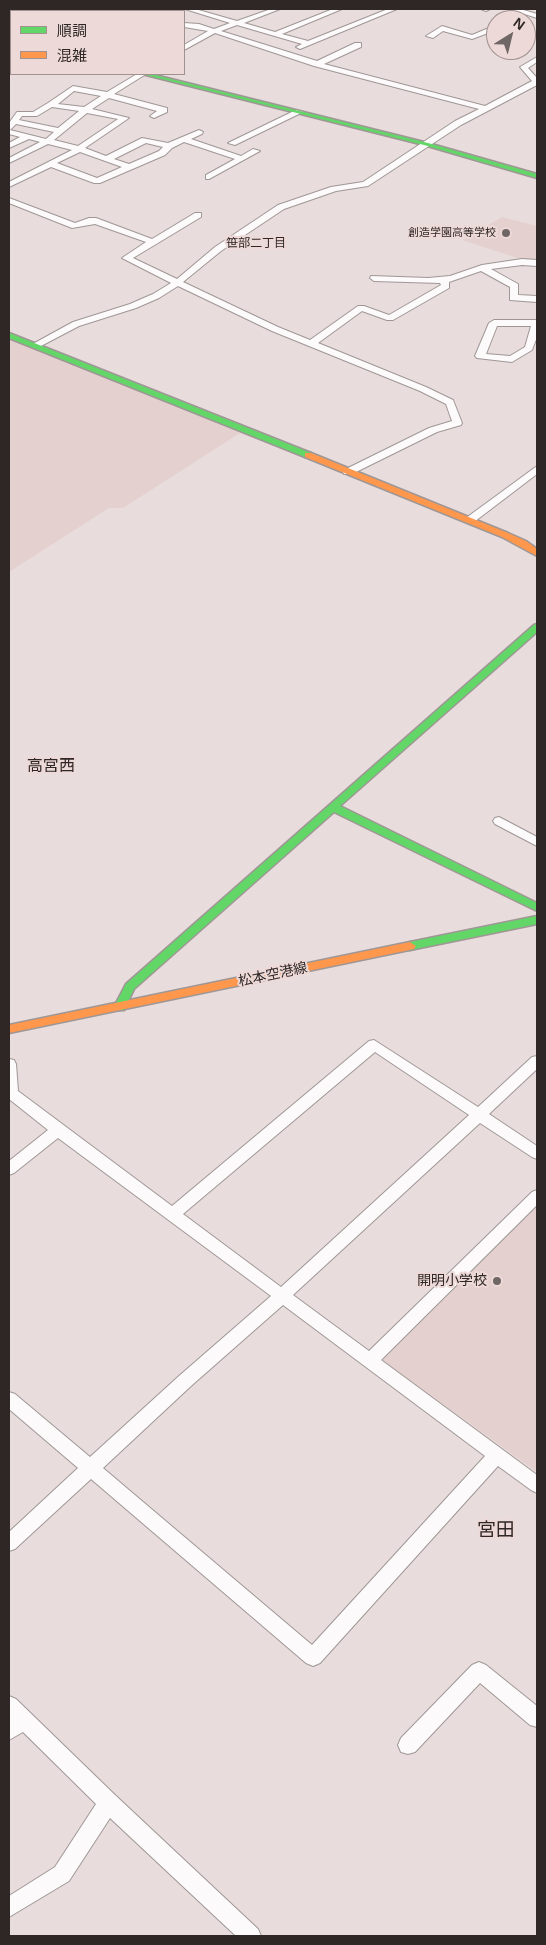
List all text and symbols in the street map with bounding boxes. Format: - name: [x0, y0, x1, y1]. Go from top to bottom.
- legend: [10, 10, 185, 75]
- north arrow: [486, 10, 536, 60]
- text: N: [510, 14, 528, 33]
- text: 順調: [57, 22, 87, 39]
- text: 混雑: [57, 47, 87, 64]
- place label: 創造学園高等学校: [408, 226, 496, 240]
- marker: 創造学園高等学校: [500, 227, 512, 239]
- district label: 笹部二丁目: [226, 237, 286, 251]
- district label: 高宮西: [27, 757, 75, 777]
- street label: 松本空港線: [237, 960, 309, 990]
- place label: 開明小学校: [417, 1273, 487, 1289]
- marker: 開明小学校: [491, 1275, 503, 1287]
- district label: 宮田: [477, 1520, 515, 1542]

